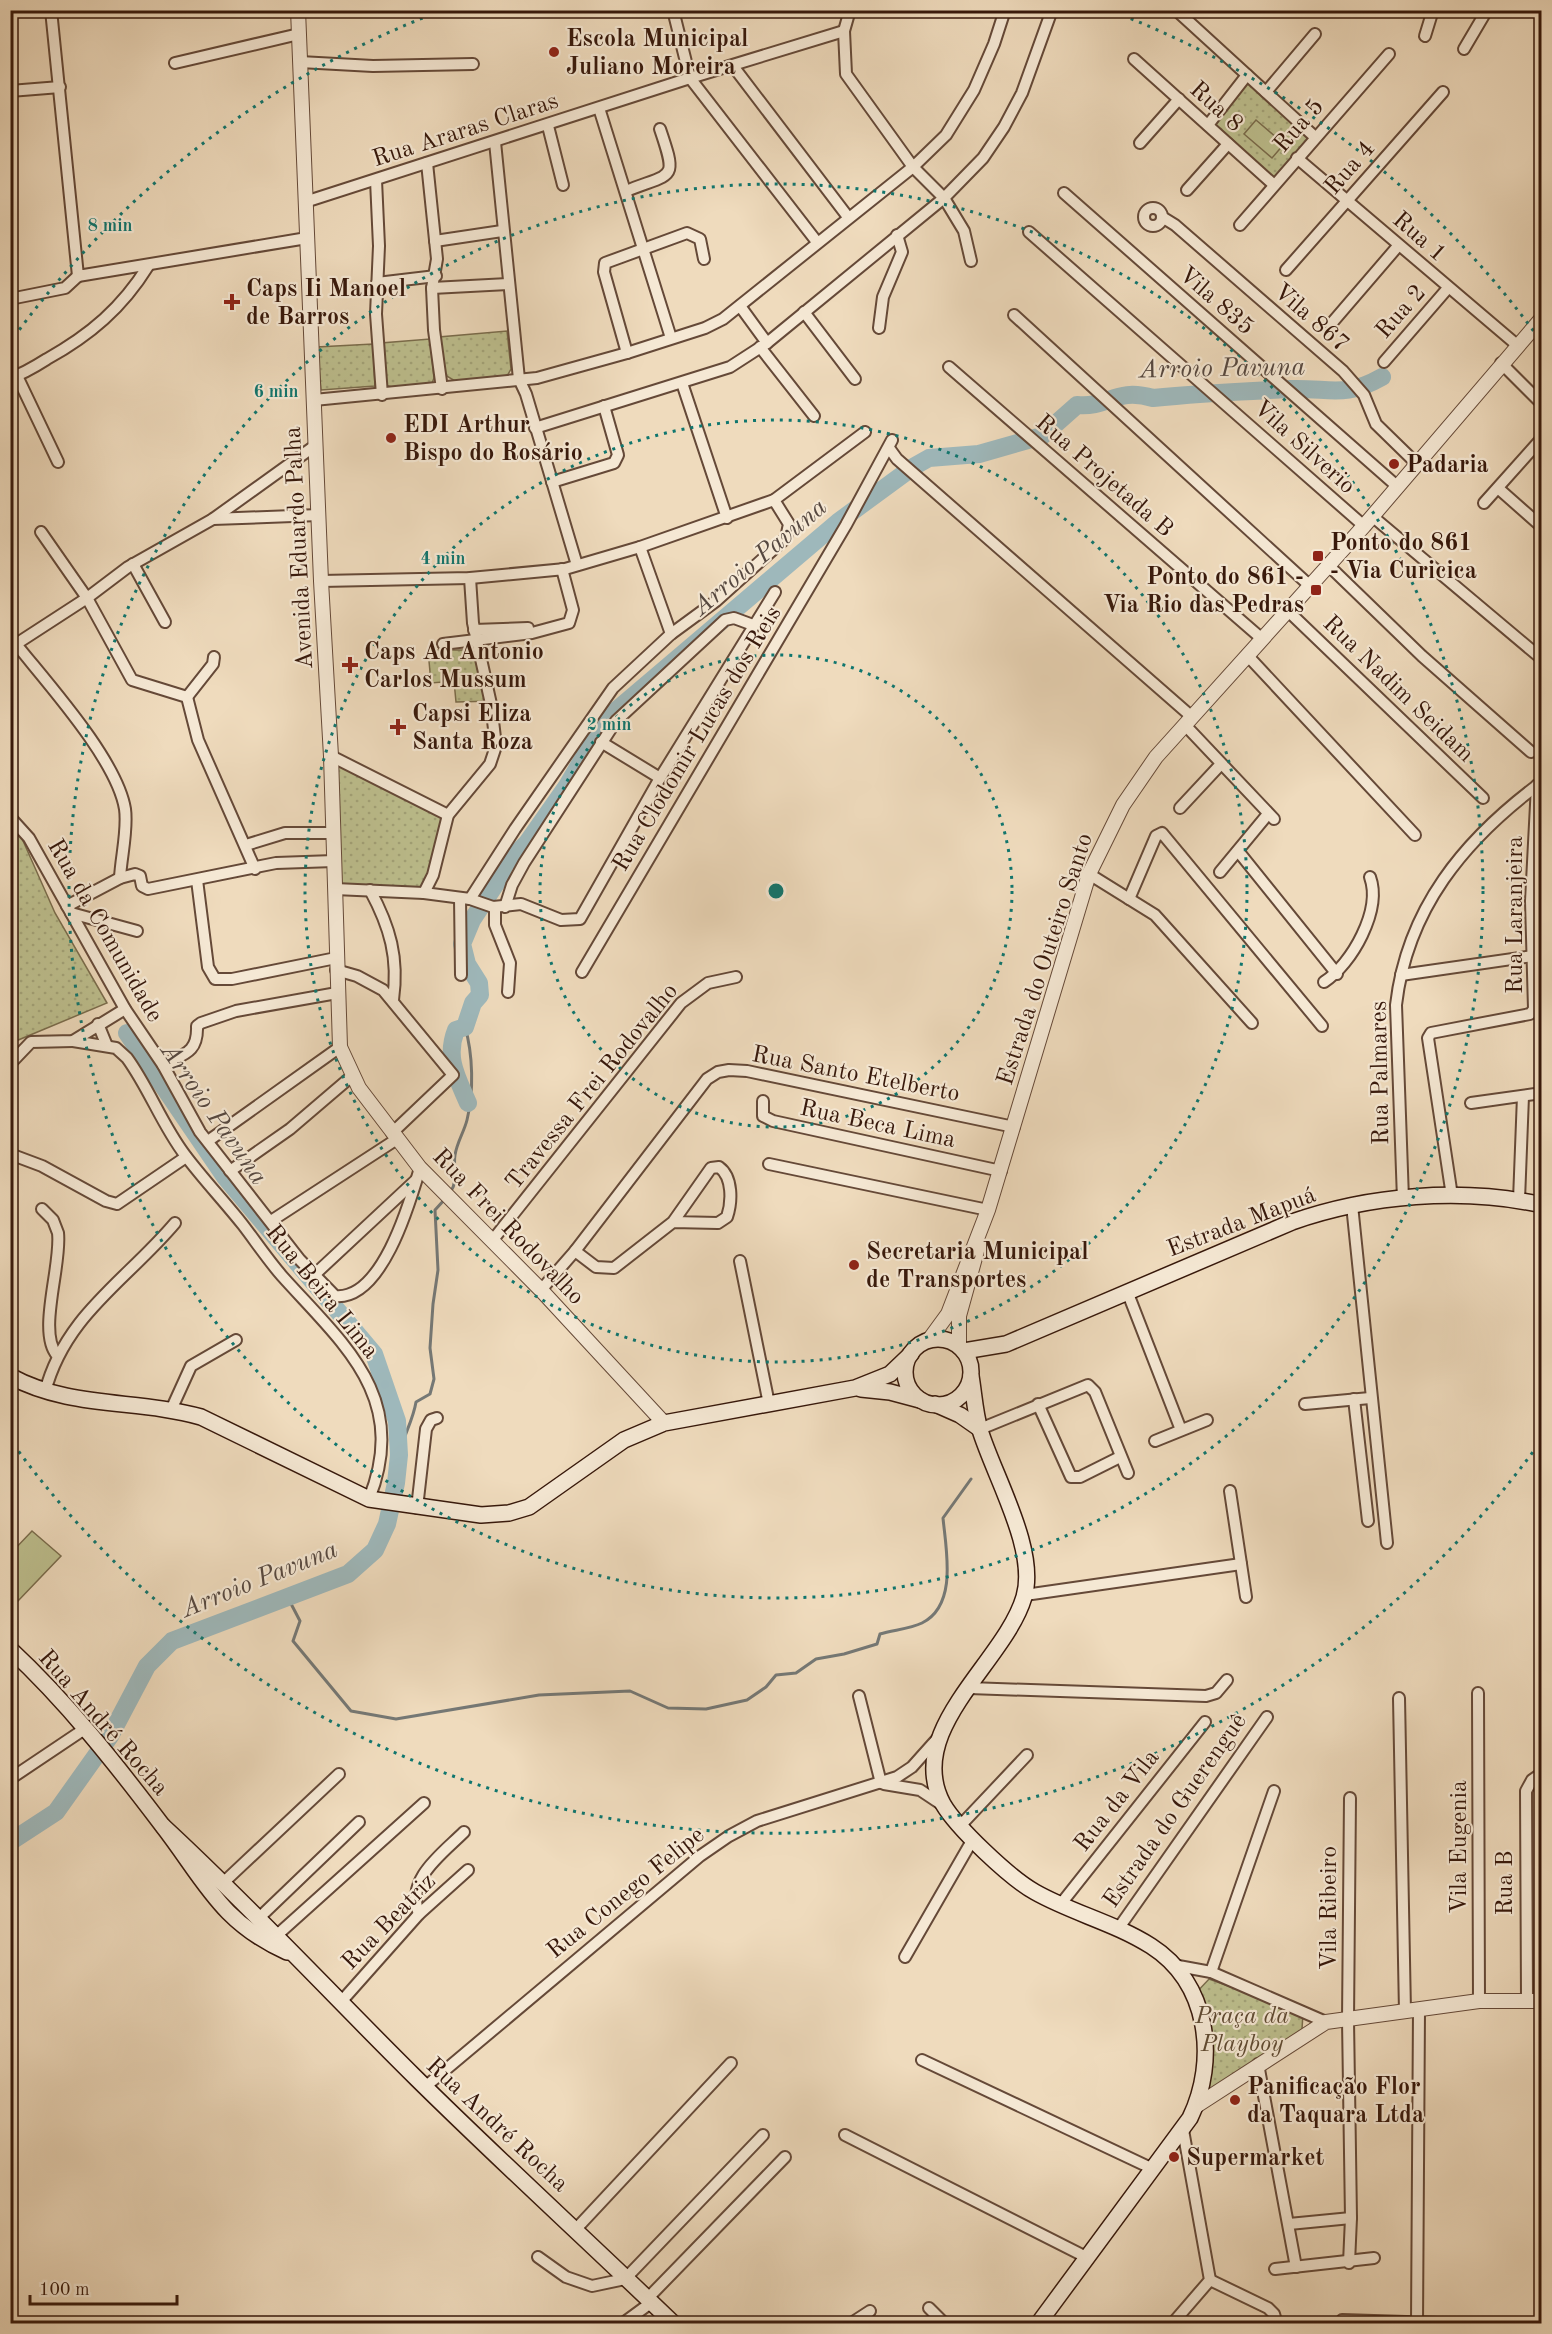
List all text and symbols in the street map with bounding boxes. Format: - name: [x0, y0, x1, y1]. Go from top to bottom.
- place label: Escola Municipal Juliano Moreira: [566, 28, 749, 80]
- marker: Escola Municipal Juliano Moreira: [547, 45, 561, 59]
- street label: Rua 8: [1184, 78, 1247, 137]
- street label: Rua Araras Claras: [370, 90, 562, 172]
- street label: Rua 5: [1270, 95, 1329, 158]
- street label: Rua 4: [1321, 137, 1380, 200]
- street label: Rua 1: [1387, 208, 1450, 267]
- text: 8 min: [87, 217, 133, 235]
- street label: Vila 835: [1174, 263, 1258, 340]
- place label: Caps Ii Manoel de Barros: [246, 278, 406, 330]
- street label: Vila 867: [1269, 280, 1353, 357]
- street label: Rua 2: [1372, 281, 1431, 344]
- marker: Caps Ii Manoel de Barros: [223, 293, 241, 311]
- water label: Arroio Pavuna: [1137, 355, 1306, 383]
- text: 6 min: [253, 383, 299, 401]
- street label: Vila Silverio: [1248, 396, 1359, 499]
- street label: Rua Projetada B: [1030, 411, 1177, 542]
- place label: EDI Arthur Bispo do Rosário: [403, 414, 583, 466]
- street label: Avenida Eduardo Palha: [282, 426, 318, 670]
- marker: EDI Arthur Bispo do Rosário: [384, 431, 398, 445]
- place label: Padaria: [1406, 454, 1489, 478]
- marker: Padaria: [1387, 457, 1401, 471]
- water label: Arroio Pavuna: [687, 494, 832, 622]
- place label: Ponto do 861 - Via Curicica: [1330, 532, 1477, 584]
- marker: Ponto do 861 - Via Curicica: [1311, 549, 1325, 563]
- text: 4 min: [420, 550, 466, 568]
- place label: Ponto do 861 - Via Rio das Pedras: [1103, 566, 1304, 618]
- marker: Ponto do 861 - Via Rio das Pedras: [1309, 583, 1323, 597]
- street label: Rua Clodomir Lucas dos Reis: [609, 602, 786, 876]
- street label: Rua Nadim Seidam: [1318, 611, 1478, 767]
- place label: Caps Ad Antonio Carlos Mussum: [364, 641, 544, 693]
- marker: Caps Ad Antonio Carlos Mussum: [341, 656, 359, 674]
- place label: Capsi Eliza Santa Roza: [412, 703, 533, 755]
- text: 2 min: [586, 716, 632, 734]
- marker: Capsi Eliza Santa Roza: [389, 718, 407, 736]
- street label: Estrada do Outeiro Santo: [994, 831, 1098, 1089]
- street label: Rua da Comunidade: [42, 835, 166, 1027]
- street label: Rua Laranjeira: [1504, 836, 1528, 994]
- centre of rings: [766, 881, 786, 901]
- street label: Travessa Frei Rodovalho: [502, 979, 683, 1195]
- street label: Rua Palmares: [1368, 1001, 1394, 1145]
- water label: Arroio Pavuna: [154, 1037, 272, 1190]
- street label: Rua Santo Etelberto: [750, 1043, 962, 1107]
- street label: Rua Beca Lima: [797, 1097, 958, 1153]
- street label: Rua Frei Rodovalho: [427, 1145, 588, 1310]
- street label: Estrada Mapuá: [1164, 1183, 1320, 1262]
- street label: Rua Beira Lima: [260, 1221, 383, 1364]
- place label: Secretaria Municipal de Transportes: [866, 1241, 1089, 1293]
- marker: Secretaria Municipal de Transportes: [847, 1258, 861, 1272]
- water label: Arroio Pavuna: [176, 1537, 342, 1624]
- street label: Rua André Rocha: [33, 1646, 172, 1801]
- street label: Estrada do Guerenguê: [1100, 1710, 1252, 1913]
- street label: Rua da Vila: [1071, 1746, 1165, 1857]
- street label: Vila Eugenia: [1448, 1780, 1472, 1914]
- street label: Rua Conego Felipe: [543, 1823, 709, 1964]
- street label: Vila Ribeiro: [1318, 1846, 1342, 1970]
- street label: Rua B: [1494, 1850, 1518, 1916]
- street label: Rua Beatriz: [338, 1870, 441, 1975]
- park label: Praça da Playboy: [1194, 2005, 1289, 2057]
- street label: Rua André Rocha: [421, 2054, 572, 2197]
- place label: Panificação Flor da Taquara Ltda: [1247, 2076, 1424, 2128]
- marker: Panificação Flor da Taquara Ltda: [1228, 2093, 1242, 2107]
- place label: Supermarket: [1186, 2147, 1324, 2171]
- marker: Supermarket: [1167, 2150, 1181, 2164]
- scale bar: [30, 2268, 177, 2306]
- text: 100 m: [39, 2281, 90, 2299]

